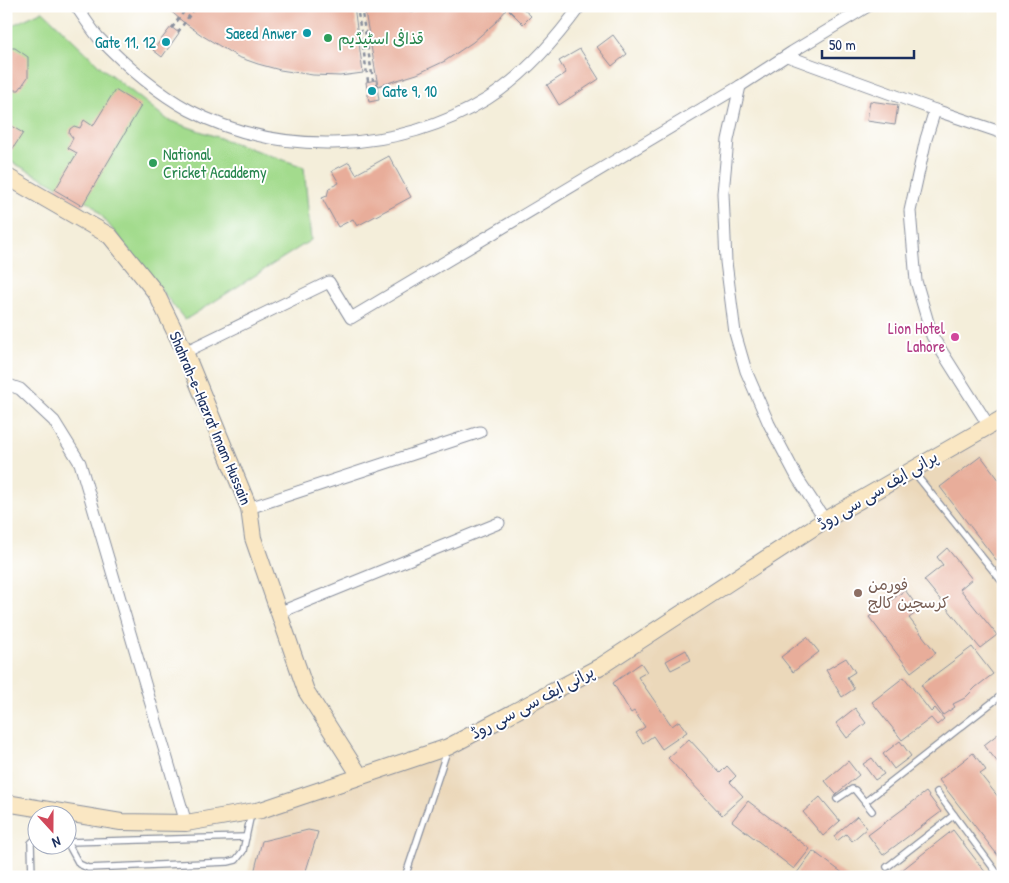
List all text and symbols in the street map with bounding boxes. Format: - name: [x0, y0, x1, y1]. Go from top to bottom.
- place label: Saeed Anwer: [226, 22, 297, 44]
- marker: Saeed Anwer: [301, 27, 313, 39]
- place label: قذافی اسٹیڈیم: [338, 27, 424, 51]
- scale bar: [822, 28, 914, 60]
- place label: Gate 11, 12: [95, 31, 156, 53]
- marker: قذافی اسٹیڈیم: [322, 32, 334, 44]
- text: 50 m: [829, 34, 856, 55]
- marker: Gate 11, 12: [160, 36, 172, 48]
- place label: Gate 9, 10: [382, 80, 437, 102]
- marker: Gate 9, 10: [366, 85, 378, 97]
- place label: National Cricket Acaddemy: [163, 143, 267, 183]
- marker: National Cricket Acaddemy: [147, 157, 159, 169]
- place label: Lion Hotel Lahore: [888, 317, 946, 357]
- street label: Shahrah-e-Hazrat Imam Hussain: [164, 328, 258, 508]
- marker: Lion Hotel Lahore: [949, 331, 961, 343]
- street label: پرانی ایف سی سی روڈ: [813, 445, 941, 535]
- place label: فورمن کرسچین کالج: [868, 573, 949, 613]
- marker: فورمن کرسچین کالج: [852, 587, 864, 599]
- street label: پرانی ایف سی سی روڈ: [466, 660, 598, 744]
- north arrow: [28, 806, 78, 856]
- text: N: [49, 832, 64, 853]

